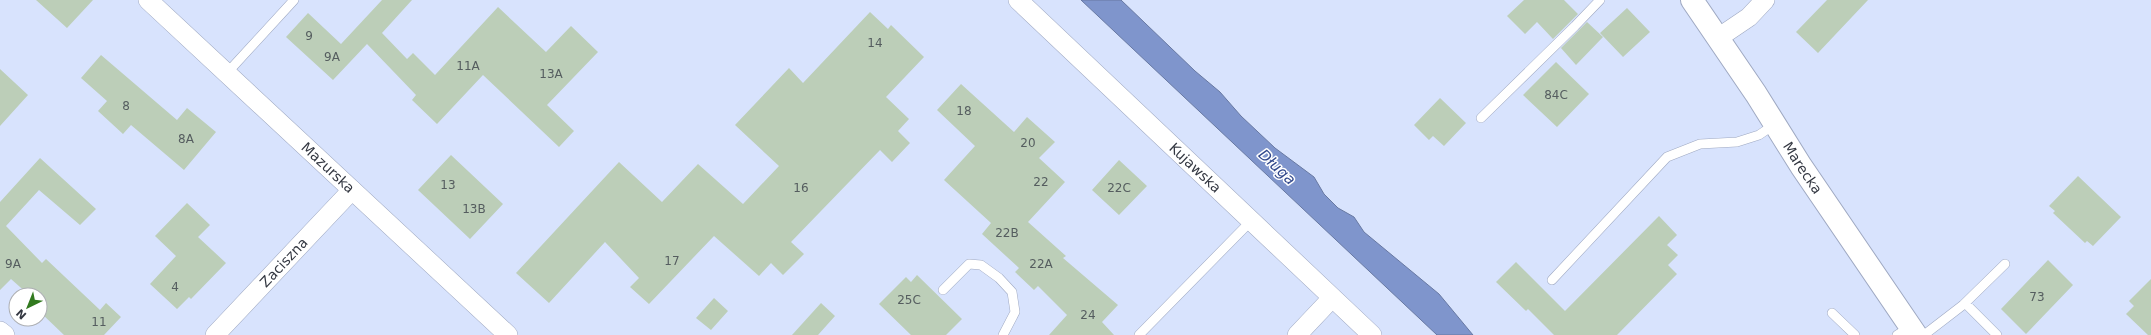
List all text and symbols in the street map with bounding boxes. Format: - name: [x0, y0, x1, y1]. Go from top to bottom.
- house number: 9: [305, 29, 313, 43]
- house number: 14: [867, 36, 883, 50]
- house number: 9A: [324, 50, 341, 64]
- house number: 11A: [456, 59, 481, 73]
- house number: 13A: [539, 67, 564, 81]
- house number: 84C: [1544, 88, 1568, 102]
- house number: 8: [122, 99, 130, 113]
- house number: 18: [956, 104, 972, 118]
- house number: 8A: [178, 132, 195, 146]
- house number: 20: [1020, 136, 1036, 150]
- street label: Mazurska: [298, 139, 358, 196]
- street label: Marecka: [1780, 139, 1826, 197]
- street label: Kujawska: [1166, 140, 1224, 196]
- water label: Długa: [1255, 145, 1299, 189]
- house number: 22: [1033, 175, 1049, 189]
- house number: 13: [440, 178, 456, 192]
- house number: 16: [793, 181, 809, 195]
- house number: 22C: [1107, 181, 1131, 195]
- house number: 13B: [462, 202, 486, 216]
- house number: 22B: [995, 226, 1019, 240]
- street label: Zaciszna: [257, 234, 311, 290]
- house number: 17: [664, 254, 680, 268]
- house number: 9A: [5, 257, 22, 271]
- house number: 22A: [1029, 257, 1054, 271]
- house number: 4: [171, 280, 179, 294]
- north arrow: [8, 287, 48, 327]
- house number: 73: [2029, 290, 2045, 304]
- house number: 25C: [897, 293, 921, 307]
- text: N: [14, 306, 29, 322]
- house number: 24: [1080, 308, 1096, 322]
- house number: 11: [91, 315, 107, 329]

